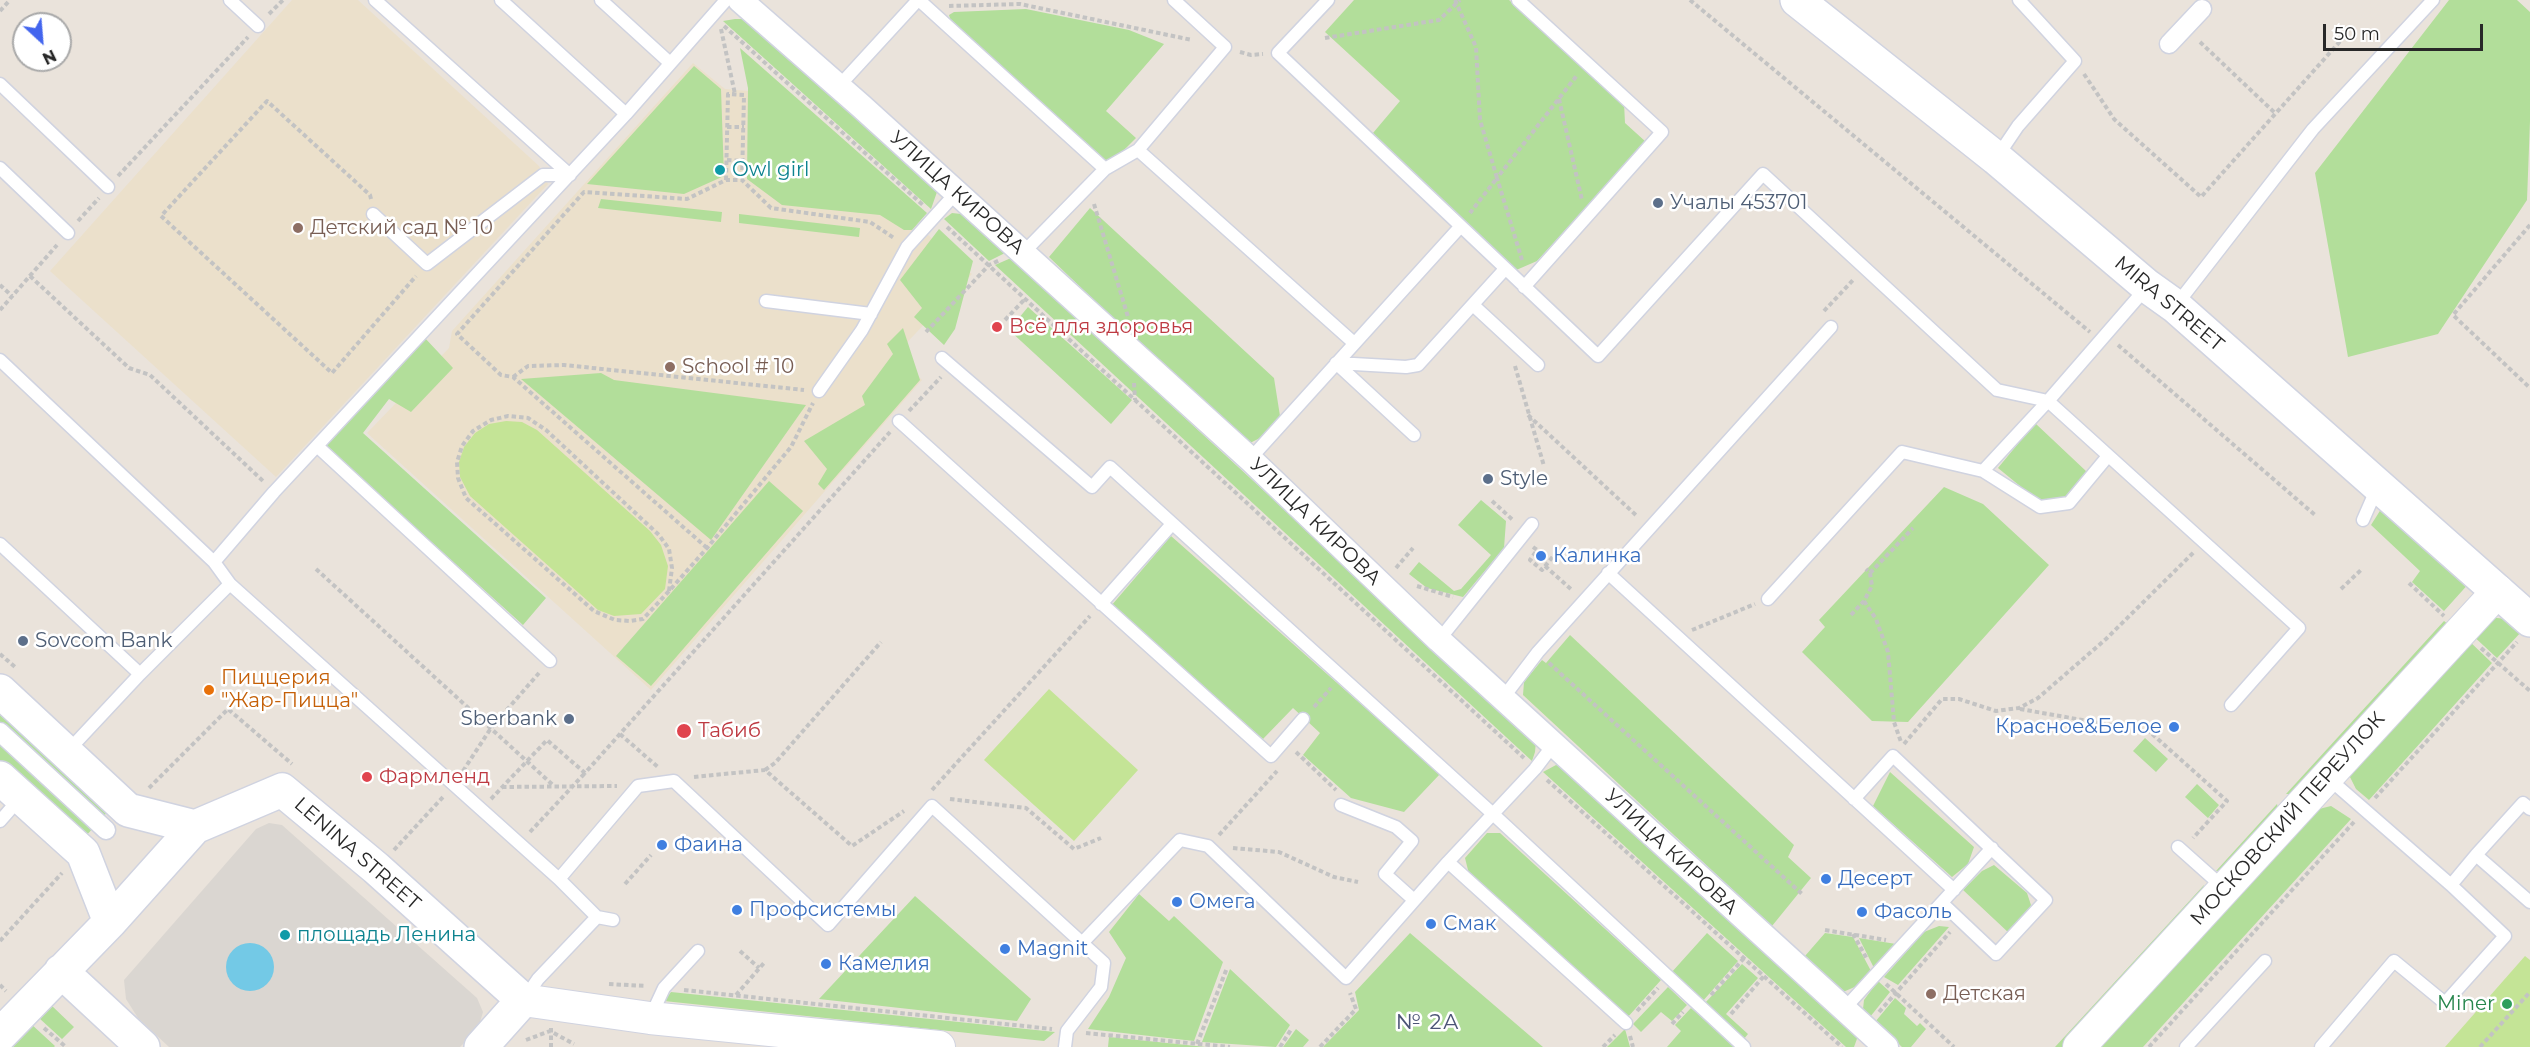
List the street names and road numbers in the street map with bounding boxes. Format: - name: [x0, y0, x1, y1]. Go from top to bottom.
- street label: УЛИЦА КИРОВА: [885, 126, 1029, 260]
- street label: MIRA STREET: [2109, 251, 2229, 357]
- street label: УЛИЦА КИРОВА: [1244, 453, 1386, 591]
- street label: МОСКОВСКИЙ ПЕРЕУЛОК: [2186, 707, 2390, 931]
- street label: УЛИЦА КИРОВА: [1600, 784, 1742, 920]
- street label: LENINA STREET: [289, 793, 425, 915]

